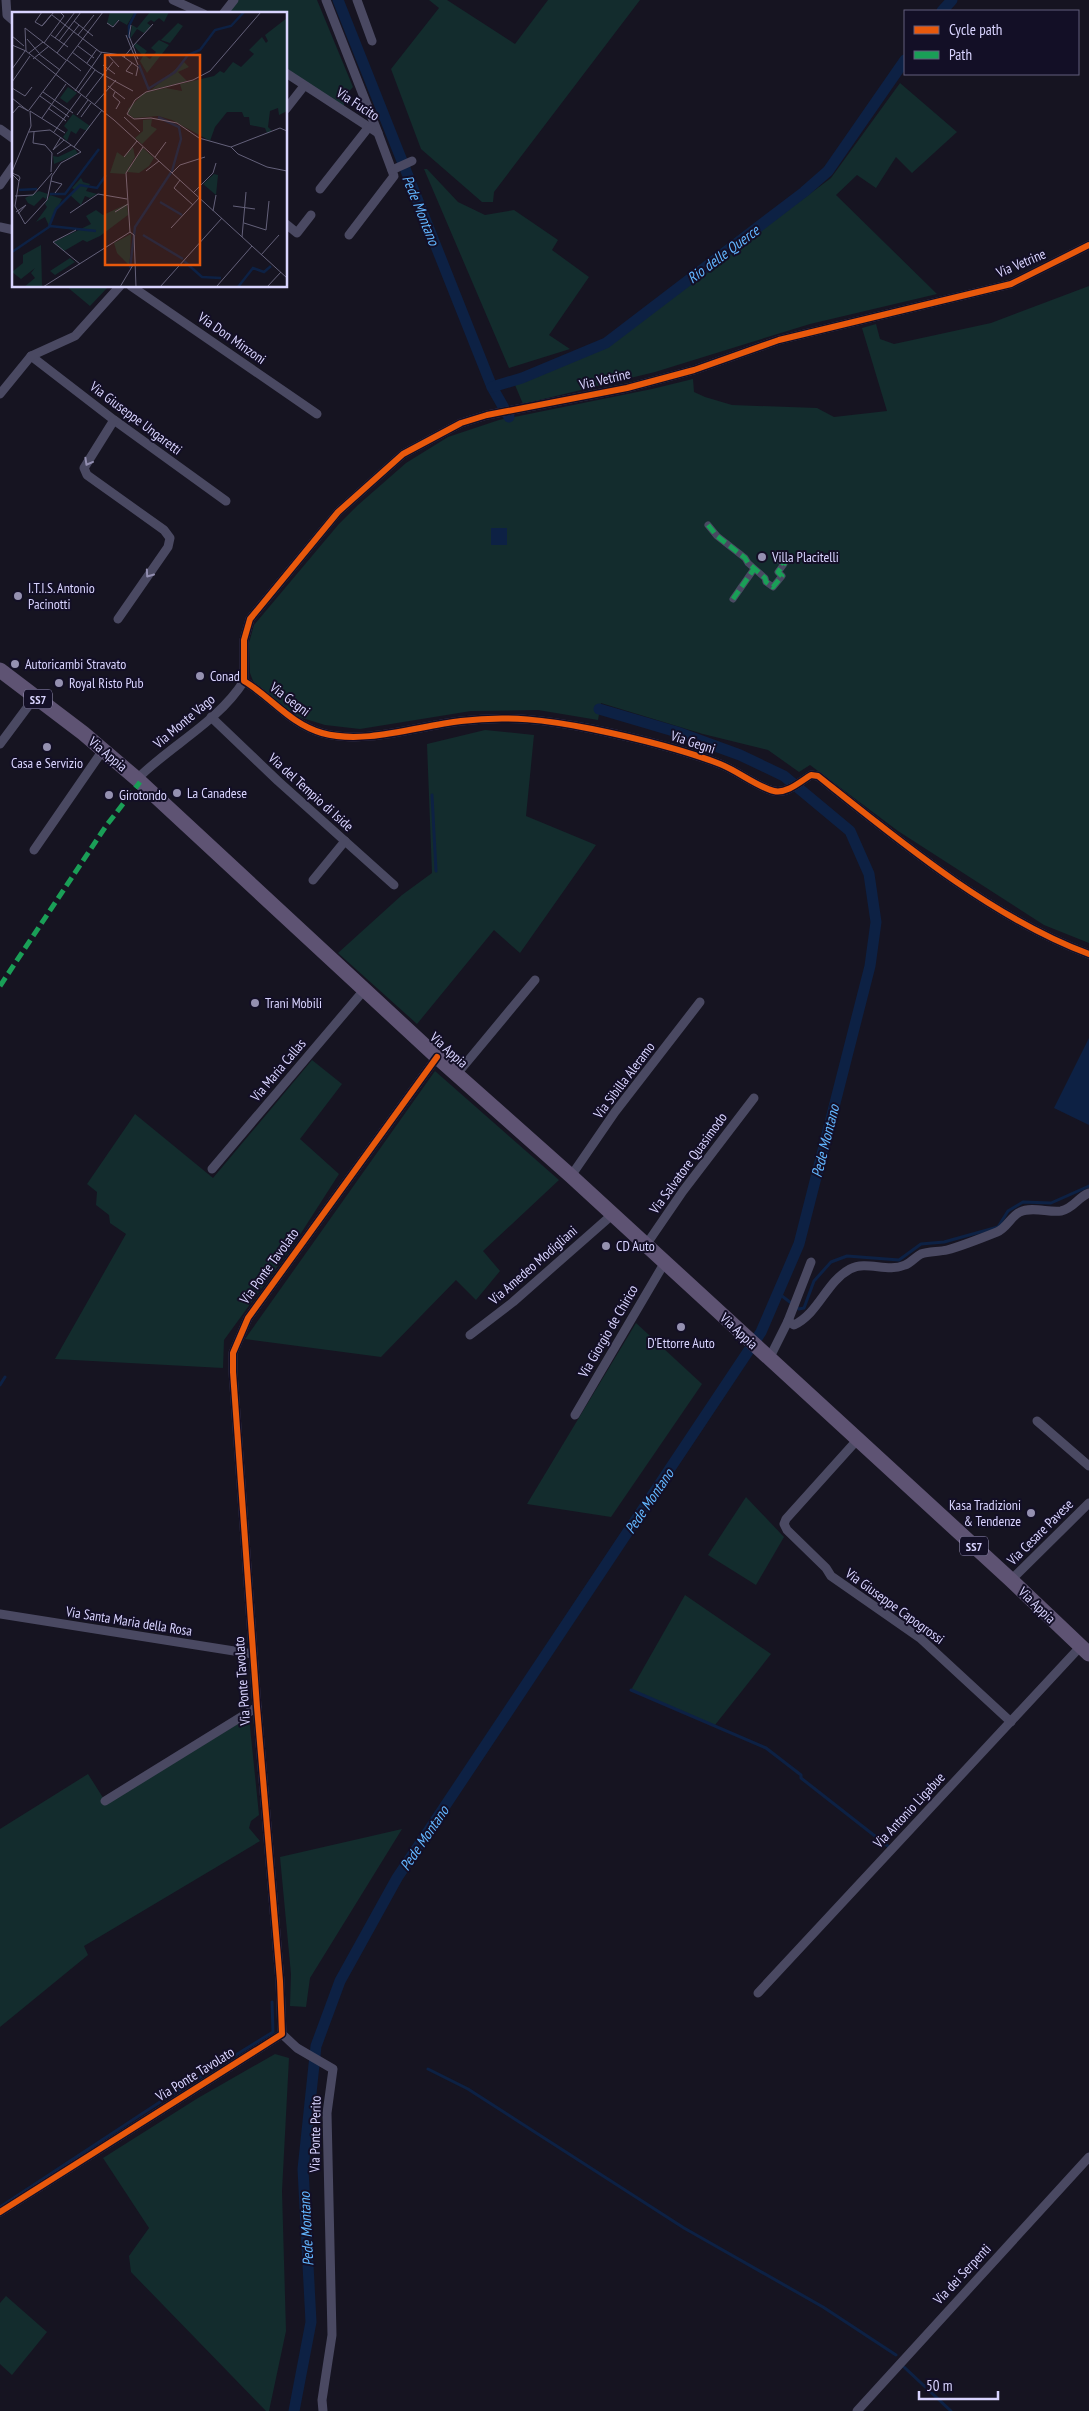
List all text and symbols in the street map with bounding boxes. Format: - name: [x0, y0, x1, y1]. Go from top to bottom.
- legend: [904, 10, 1079, 75]
- inset map: [12, 12, 288, 288]
- text: Cycle path: [949, 20, 1002, 39]
- text: Path: [949, 45, 972, 64]
- street label: Via Fucito: [332, 83, 383, 125]
- water label: Pede Montano: [398, 172, 444, 249]
- water label: Rio delle Querce: [683, 220, 763, 287]
- street label: Via Vetrine: [993, 244, 1049, 282]
- street label: Via Don Minzoni: [194, 307, 269, 368]
- street label: Via Vetrine: [577, 364, 633, 394]
- street label: Via Giuseppe Ungaretti: [85, 377, 186, 459]
- one-way arrow: [85, 456, 95, 465]
- place label: Villa Placitelli: [771, 548, 839, 566]
- marker: Villa Placitelli: [756, 551, 768, 563]
- one-way arrow: [146, 568, 154, 577]
- place label: I.T.I.S. Antonio Pacinotti: [28, 579, 95, 613]
- marker: I.T.I.S. Antonio Pacinotti: [12, 590, 24, 602]
- place label: Autoricambi Stravato: [25, 655, 126, 673]
- marker: Autoricambi Stravato: [9, 658, 21, 670]
- place label: Conad: [210, 667, 240, 685]
- marker: Conad: [194, 670, 206, 682]
- place label: Royal Risto Pub: [69, 674, 144, 692]
- marker: Royal Risto Pub: [53, 677, 65, 689]
- street label: Via Gegni: [265, 677, 314, 720]
- road number: SS7: [24, 690, 52, 709]
- street label: Via Monte Vago: [149, 690, 218, 753]
- street label: Via Gegni: [667, 726, 718, 758]
- street label: Via Appia: [84, 732, 131, 775]
- marker: Casa e Servizio: [41, 741, 53, 753]
- street label: Via del Tempio di Iside: [264, 748, 358, 835]
- place label: Casa e Servizio: [11, 754, 83, 772]
- place label: La Canadese: [187, 784, 247, 802]
- place label: Girotondo: [119, 786, 167, 804]
- marker: La Canadese: [171, 787, 183, 799]
- marker: Girotondo: [103, 789, 115, 801]
- place label: Trani Mobili: [265, 994, 322, 1012]
- marker: Trani Mobili: [249, 997, 261, 1009]
- street label: Via Appia: [425, 1028, 472, 1072]
- street label: Via Maria Callas: [246, 1035, 310, 1106]
- street label: Via Sibilla Aleramo: [589, 1038, 659, 1123]
- water label: Pede Montano: [807, 1101, 844, 1179]
- street label: Via Salvatore Quasimodo: [645, 1109, 731, 1218]
- street label: Via Amedeo Modigliani: [484, 1222, 581, 1309]
- street label: Via Ponte Tavolato: [235, 1225, 302, 1308]
- place label: CD Auto: [616, 1237, 655, 1255]
- marker: CD Auto: [600, 1240, 612, 1252]
- street label: Via Giorgio de Chirico: [574, 1281, 642, 1381]
- street label: Via Appia: [716, 1308, 762, 1353]
- marker: D'Ettorre Auto: [675, 1321, 687, 1333]
- place label: D'Ettorre Auto: [647, 1334, 715, 1352]
- water label: Pede Montano: [620, 1464, 678, 1537]
- street label: Via Cesare Pavese: [1002, 1495, 1077, 1570]
- place label: Kasa Tradizioni & Tendenze: [949, 1496, 1021, 1530]
- marker: Kasa Tradizioni & Tendenze: [1025, 1507, 1037, 1519]
- road number: SS7: [960, 1536, 988, 1555]
- street label: Via Giuseppe Capogrossi: [841, 1563, 948, 1648]
- street label: Via Appia: [1014, 1582, 1059, 1627]
- street label: Via Santa Maria della Rosa: [64, 1602, 193, 1640]
- street label: Via Ponte Tavolato: [230, 1636, 254, 1727]
- street label: Via Antonio Ligabue: [869, 1768, 949, 1852]
- water label: Pede Montano: [395, 1801, 453, 1874]
- street label: Via Ponte Tavolato: [152, 2043, 238, 2106]
- street label: Via Ponte Perito: [305, 2095, 325, 2174]
- water label: Pede Montano: [294, 2190, 317, 2267]
- street label: Via dei Serpenti: [929, 2240, 995, 2309]
- scale bar: [919, 2368, 998, 2400]
- text: 50 m: [926, 2376, 952, 2395]

